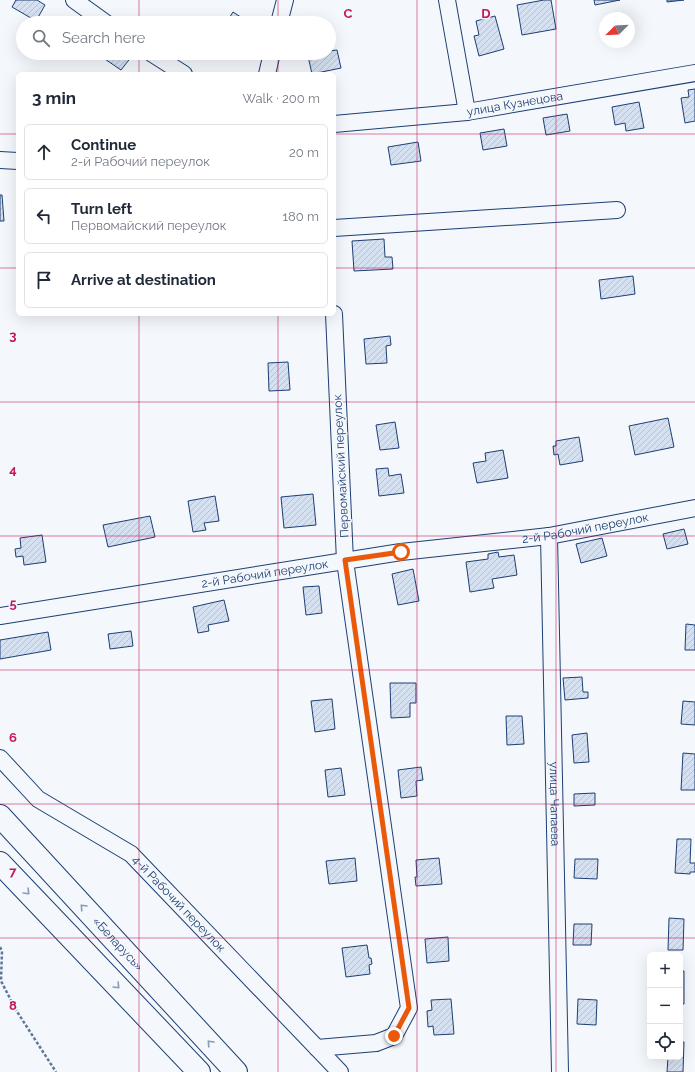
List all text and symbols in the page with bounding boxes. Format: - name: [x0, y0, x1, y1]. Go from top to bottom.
- text: C: [344, 6, 353, 21]
- text: D: [481, 6, 491, 21]
- north arrow: [599, 12, 635, 48]
- search box: [16, 16, 336, 60]
- icon: search: [30, 27, 52, 49]
- text: Search here: [62, 29, 145, 47]
- text: 3 min: [32, 88, 76, 108]
- street label: улица Кузнецова: [466, 89, 564, 119]
- text: Walk · 200 m: [243, 91, 320, 106]
- text: Continue: [71, 136, 136, 154]
- icon: ahead: [33, 141, 55, 163]
- text: 20 m: [289, 145, 319, 160]
- text: 2-й Рабочий переулок: [71, 154, 210, 169]
- text: Turn left: [71, 200, 132, 218]
- icon: left: [33, 205, 55, 227]
- text: 180 m: [283, 209, 319, 224]
- text: Первомайский переулок: [71, 218, 227, 233]
- icon: arrive: [33, 269, 55, 291]
- text: Arrive at destination: [71, 271, 216, 289]
- text: 3: [9, 328, 17, 343]
- street label: Первомайский переулок: [330, 394, 352, 538]
- text: 4: [9, 462, 17, 477]
- street label: 2-й Рабочий переулок: [521, 510, 650, 546]
- route start: [392, 543, 410, 561]
- street label: 2-й Рабочий переулок: [200, 557, 329, 591]
- text: 5: [9, 596, 17, 611]
- text: 6: [9, 730, 17, 745]
- street label: улица Чапаева: [547, 761, 562, 846]
- street label: 4-й Рабочий переулок: [129, 853, 228, 955]
- text: 7: [9, 864, 17, 879]
- one-way arrow: [22, 887, 29, 894]
- one-way arrow: [81, 904, 88, 912]
- street label: «Беларусь»: [90, 914, 146, 974]
- map controls: [647, 952, 683, 1060]
- button: +: [647, 952, 683, 988]
- one-way arrow: [112, 981, 119, 989]
- button: −: [647, 988, 683, 1024]
- text: 8: [9, 998, 17, 1013]
- button: locate: [647, 1024, 683, 1060]
- route end: [385, 1027, 403, 1045]
- one-way arrow: [207, 1040, 214, 1048]

